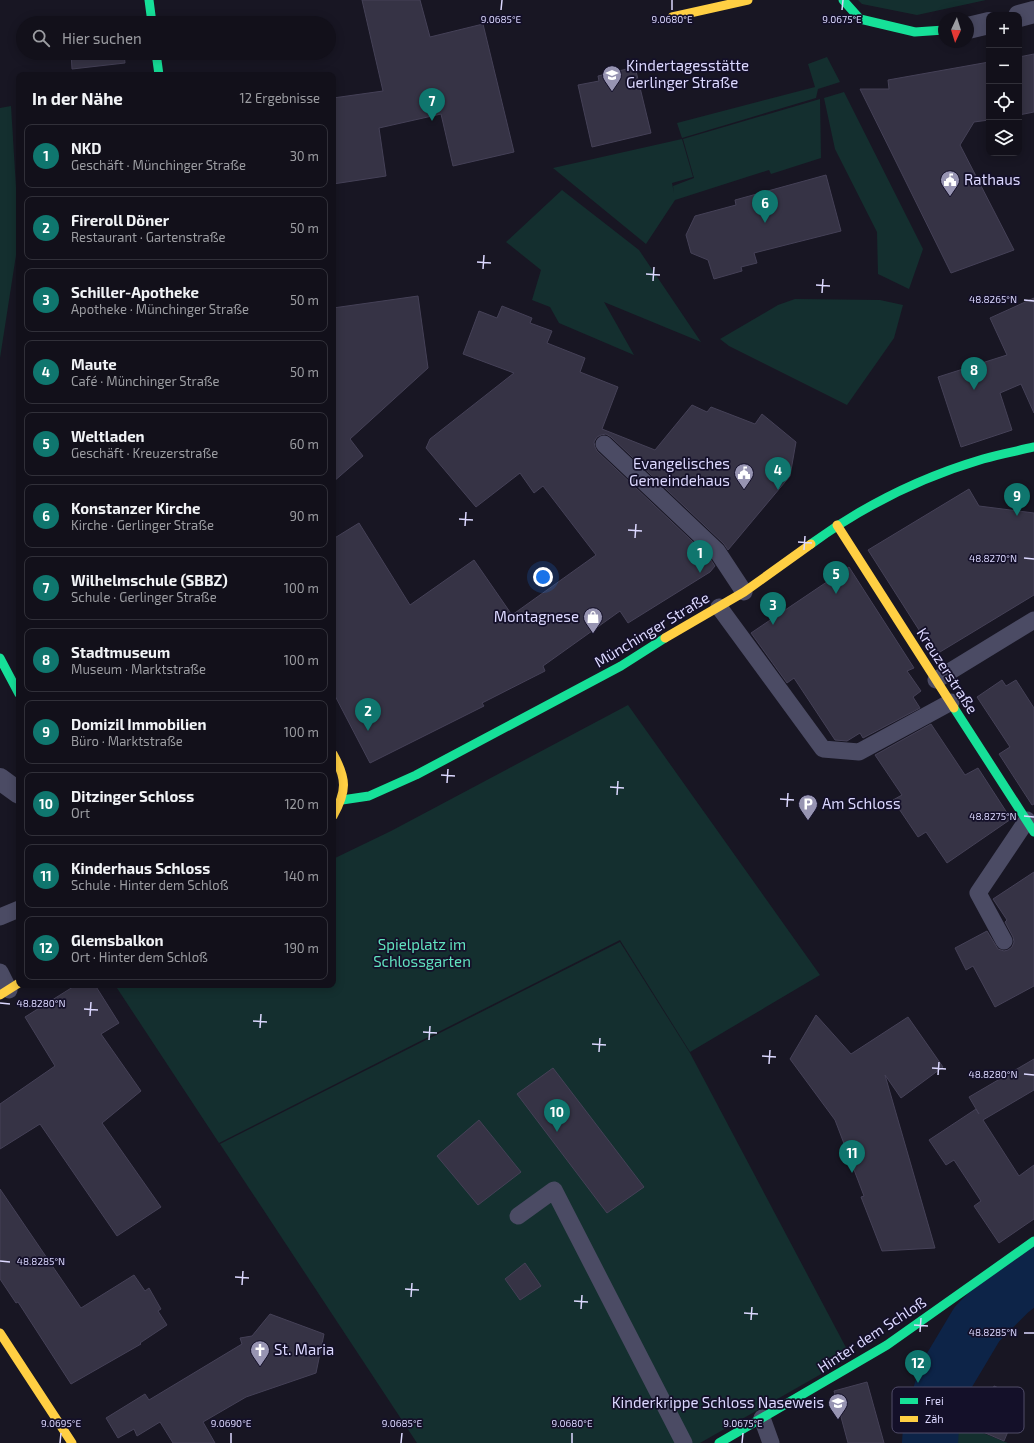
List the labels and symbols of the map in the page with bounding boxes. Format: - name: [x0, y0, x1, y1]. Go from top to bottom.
- north arrow: [938, 12, 974, 48]
- text: 9.0685°E: [481, 13, 522, 25]
- text: 9.0680°E: [651, 13, 693, 25]
- text: 9.0675°E: [822, 13, 862, 25]
- place label: Kindertagesstätte Gerlinger Straße: [626, 56, 749, 91]
- school or university icon: Kindertagesstätte Gerlinger Straße: [601, 64, 623, 92]
- pin: 7: [419, 88, 445, 121]
- public building icon: Rathaus: [939, 169, 961, 197]
- place label: Rathaus: [964, 170, 1020, 188]
- pin: 6: [752, 190, 778, 223]
- text: 48.8265°N: [969, 293, 1017, 305]
- pin: 8: [961, 357, 987, 390]
- place label: Evangelisches Gemeindehaus: [629, 454, 730, 489]
- pin: 4: [765, 457, 791, 490]
- public building icon: Evangelisches Gemeindehaus: [733, 462, 755, 490]
- pin: 9: [1004, 483, 1030, 516]
- pin: 1: [687, 540, 713, 573]
- text: 48.8270°N: [969, 552, 1017, 564]
- pin: 5: [823, 561, 849, 594]
- your location: [533, 567, 553, 587]
- street label: Münchinger Straße: [591, 588, 712, 671]
- pin: 3: [760, 592, 786, 625]
- shop icon: Montagnese: [582, 606, 604, 634]
- place label: Montagnese: [494, 607, 579, 625]
- street label: Kreuzerstraße: [913, 624, 982, 717]
- pin: 2: [355, 698, 381, 731]
- parking icon: Am Schloss: [797, 793, 819, 821]
- place label: Am Schloss: [822, 794, 901, 812]
- text: 48.8275°N: [969, 810, 1017, 822]
- park label: Spielplatz im Schlossgarten: [373, 935, 471, 970]
- text: 48.8280°N: [17, 997, 65, 1009]
- text: 48.8280°N: [969, 1068, 1017, 1080]
- pin: 10: [544, 1099, 570, 1132]
- pin: 11: [839, 1140, 865, 1173]
- text: 48.8285°N: [17, 1255, 65, 1267]
- street label: Hinter dem Schloß: [814, 1292, 929, 1376]
- text: 48.8285°N: [969, 1326, 1017, 1338]
- church icon: St. Maria: [249, 1339, 271, 1367]
- place label: St. Maria: [274, 1340, 334, 1358]
- pin: 12: [905, 1350, 931, 1383]
- legend: [892, 1387, 1024, 1433]
- school or university icon: Kinderkrippe Schloss Naseweis: [827, 1392, 849, 1420]
- place label: Kinderkrippe Schloss Naseweis: [612, 1393, 824, 1411]
- text: Frei: [925, 1394, 944, 1407]
- text: Zäh: [925, 1412, 944, 1425]
- text: 9.0695°E: [41, 1417, 81, 1429]
- text: 9.0690°E: [211, 1417, 252, 1429]
- text: 9.0685°E: [382, 1417, 423, 1429]
- text: 9.0680°E: [551, 1417, 593, 1429]
- text: 9.0675°E: [723, 1417, 763, 1429]

